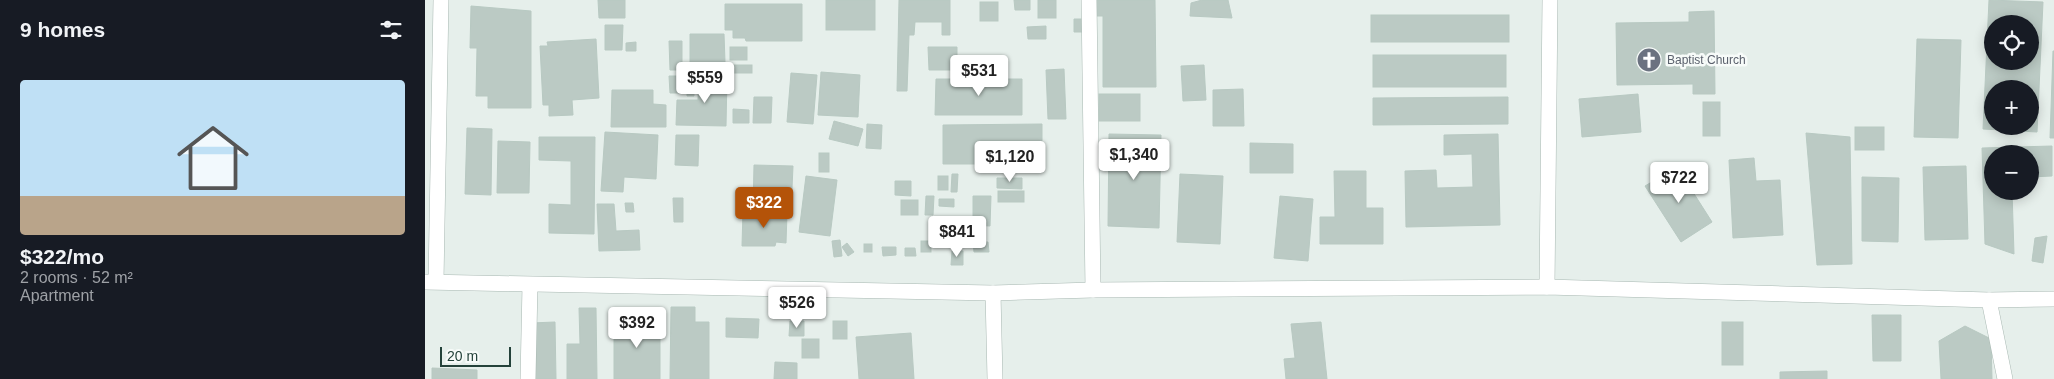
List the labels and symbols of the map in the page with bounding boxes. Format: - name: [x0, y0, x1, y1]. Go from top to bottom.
- church icon: Baptist Church: [1636, 47, 1662, 73]
- place label: Baptist Church: [1667, 53, 1746, 67]
- pin: $531: [949, 54, 1009, 97]
- pin: $559: [675, 62, 735, 104]
- pin: $1,340: [1093, 138, 1175, 181]
- pin: $1,120: [969, 140, 1051, 183]
- pin: $722: [1649, 162, 1709, 204]
- pin: $322: [734, 186, 794, 229]
- pin: $841: [927, 216, 987, 258]
- pin: $526: [767, 286, 827, 329]
- pin: $392: [607, 306, 667, 349]
- scale bar: [440, 344, 511, 367]

